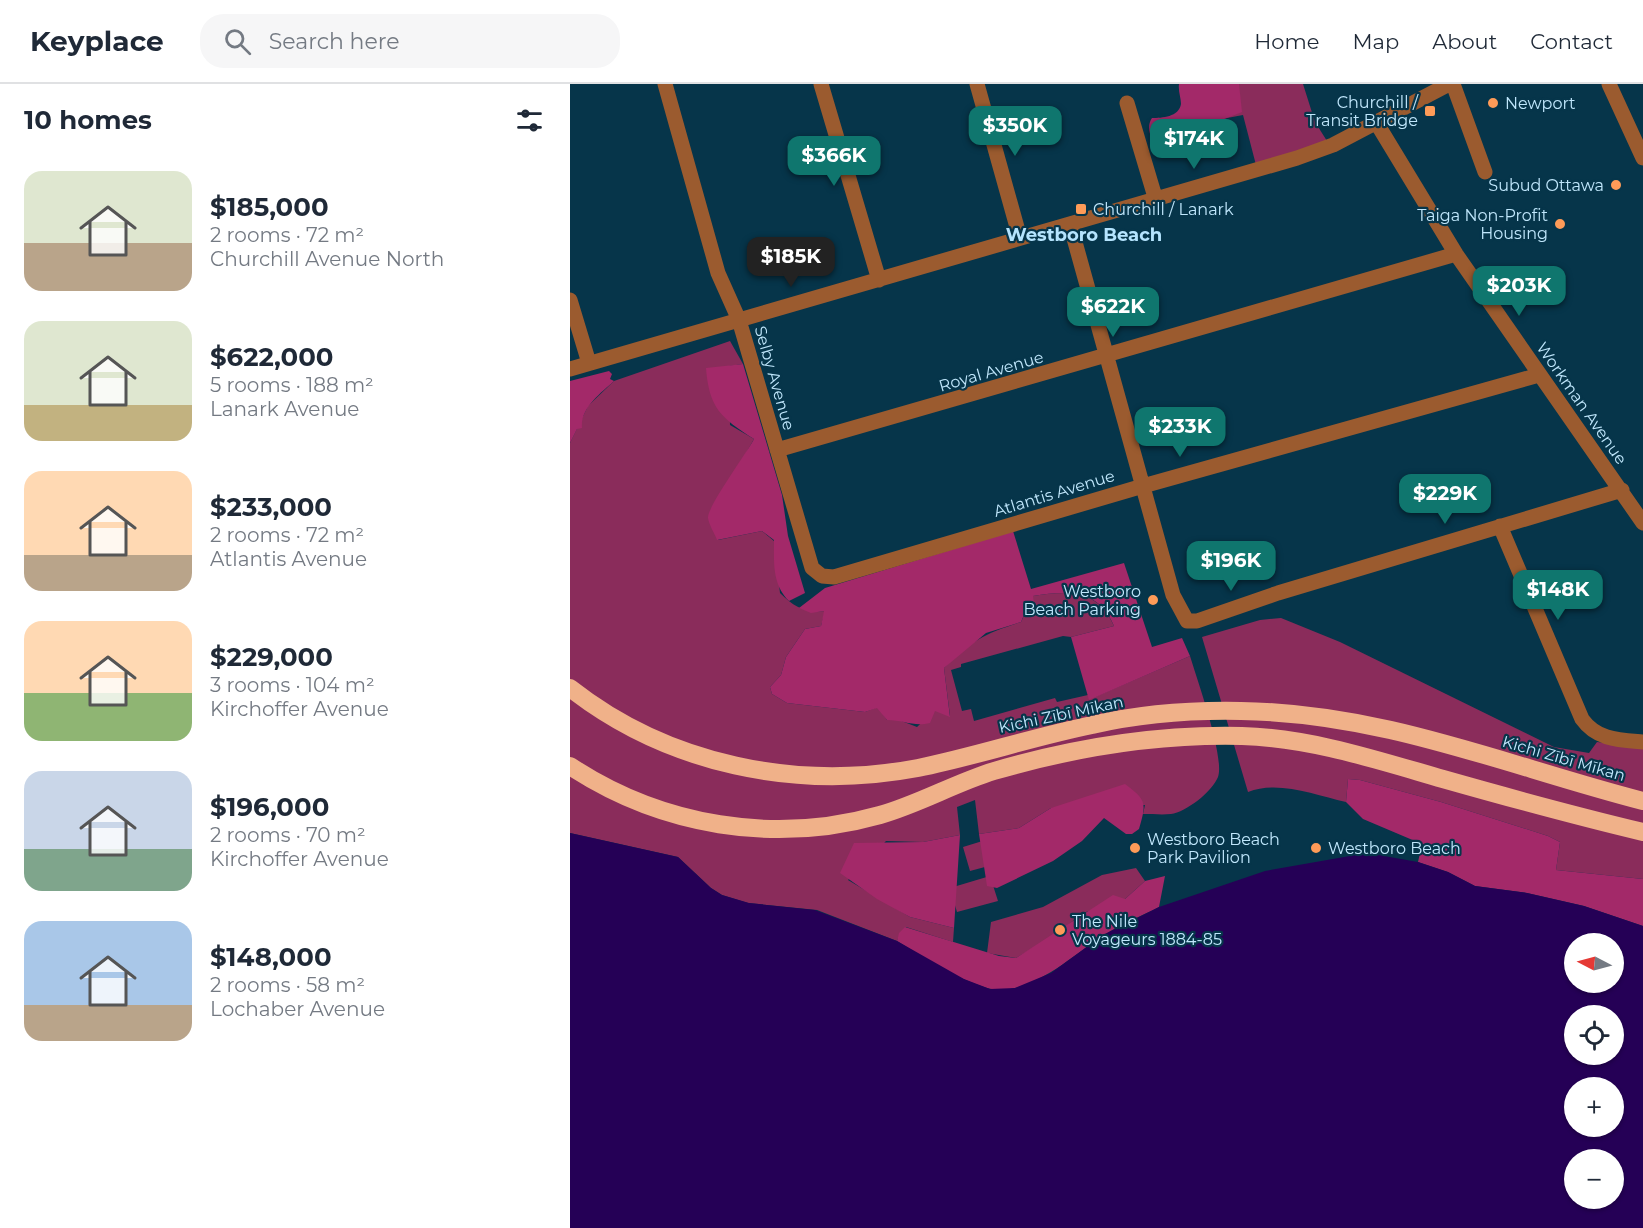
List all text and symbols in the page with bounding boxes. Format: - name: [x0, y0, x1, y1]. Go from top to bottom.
- search box: [200, 14, 620, 68]
- text: Keyplace: [30, 24, 164, 58]
- icon: search: [221, 25, 254, 58]
- text: Search here: [269, 28, 400, 55]
- text: Home: [1254, 29, 1319, 54]
- text: Map: [1352, 29, 1399, 54]
- text: About: [1432, 29, 1497, 54]
- text: Contact: [1530, 29, 1613, 54]
- place label: Churchill / Transit Bridge: [1306, 93, 1419, 130]
- place label: Newport: [1505, 94, 1576, 113]
- marker: Newport: [1486, 96, 1500, 110]
- text: 10 homes: [24, 104, 152, 136]
- icon: filters: [513, 104, 546, 137]
- marker: Churchill / Transit Bridge: [1423, 104, 1437, 118]
- pin: $350K: [973, 106, 1057, 157]
- text: $350K: [983, 113, 1047, 137]
- pin: $174K: [1152, 119, 1236, 170]
- text: $174K: [1164, 126, 1224, 150]
- pin: $366K: [792, 136, 876, 187]
- text: $366K: [802, 143, 866, 167]
- place label: Subud Ottawa: [1488, 176, 1604, 195]
- marker: Subud Ottawa: [1609, 178, 1623, 192]
- text: $185,000: [210, 191, 329, 223]
- icon: home: [72, 195, 144, 267]
- place label: Churchill / Lanark: [1093, 200, 1234, 219]
- marker: Churchill / Lanark: [1074, 202, 1088, 216]
- place label: Taiga Non-Profit Housing: [1417, 206, 1549, 243]
- marker: Taiga Non-Profit Housing: [1553, 217, 1567, 231]
- text: 2 rooms · 72 m²: [210, 223, 364, 247]
- district label: Westboro Beach: [1006, 224, 1162, 246]
- pin: $185K: [749, 237, 833, 288]
- text: $185K: [761, 244, 821, 268]
- text: Churchill Avenue North: [210, 247, 444, 271]
- pin: $203K: [1477, 266, 1561, 317]
- text: $203K: [1487, 273, 1551, 297]
- pin: $622K: [1071, 287, 1155, 338]
- text: $622K: [1081, 294, 1145, 318]
- street label: Selby Avenue: [751, 324, 798, 433]
- street label: Workman Avenue: [1532, 339, 1631, 468]
- text: $622,000: [210, 341, 334, 373]
- icon: home: [72, 345, 144, 417]
- street label: Royal Avenue: [937, 347, 1046, 396]
- text: 5 rooms · 188 m²: [210, 373, 374, 397]
- text: Lanark Avenue: [210, 397, 359, 421]
- pin: $233K: [1138, 407, 1222, 458]
- text: $233K: [1149, 414, 1211, 438]
- street label: Atlantis Avenue: [991, 466, 1117, 521]
- pin: $229K: [1403, 474, 1487, 525]
- text: $229K: [1413, 481, 1477, 505]
- text: $233,000: [210, 491, 332, 523]
- icon: home: [72, 495, 144, 567]
- text: 2 rooms · 72 m²: [210, 523, 364, 547]
- pin: $196K: [1189, 541, 1273, 592]
- text: Atlantis Avenue: [210, 547, 367, 571]
- text: $196K: [1201, 548, 1261, 572]
- pin: $148K: [1516, 570, 1600, 621]
- text: $148K: [1527, 577, 1589, 601]
- place label: Westboro Beach Parking: [1024, 582, 1141, 619]
- marker: Westboro Beach Parking: [1146, 593, 1160, 607]
- text: $229,000: [210, 641, 333, 673]
- icon: home: [72, 645, 144, 717]
- text: 3 rooms · 104 m²: [210, 673, 375, 697]
- street label: Kichi Zībī Mīkan: [997, 692, 1125, 737]
- text: Kirchoffer Avenue: [210, 697, 389, 721]
- street label: Kichi Zībī Mīkan: [1500, 732, 1628, 785]
- text: $196,000: [210, 791, 329, 823]
- icon: home: [72, 795, 144, 867]
- text: 2 rooms · 70 m²: [210, 823, 366, 847]
- place label: Westboro Beach Park Pavilion: [1147, 830, 1280, 867]
- place label: Westboro Beach: [1328, 839, 1461, 858]
- marker: Westboro Beach Park Pavilion: [1128, 841, 1142, 855]
- marker: Westboro Beach: [1309, 841, 1323, 855]
- text: Kirchoffer Avenue: [210, 847, 389, 871]
- place label: The Nile Voyageurs 1884-85: [1072, 912, 1222, 949]
- marker: The Nile Voyageurs 1884-85: [1053, 923, 1067, 937]
- north arrow: [1564, 933, 1624, 993]
- map controls: [1564, 933, 1624, 1209]
- text: $148,000: [210, 941, 332, 973]
- icon: home: [72, 945, 144, 1017]
- text: 2 rooms · 58 m²: [210, 973, 365, 997]
- text: Lochaber Avenue: [210, 997, 385, 1021]
- button: locate: [1564, 1005, 1624, 1065]
- button: +: [1564, 1077, 1624, 1137]
- button: −: [1564, 1149, 1624, 1209]

